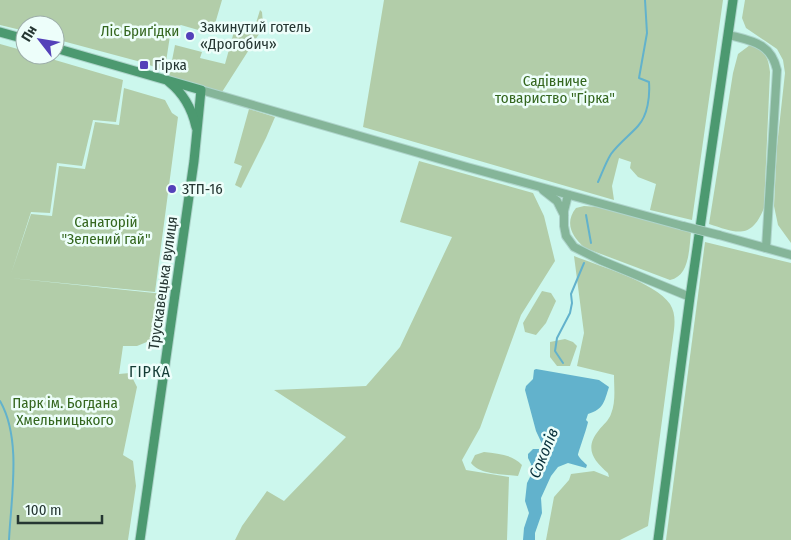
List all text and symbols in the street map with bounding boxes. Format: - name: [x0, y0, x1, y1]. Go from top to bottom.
- north arrow: [15, 15, 65, 65]
- place label: Закинутий готель «Дрогобич»: [200, 18, 311, 53]
- text: Пн: [18, 22, 41, 45]
- park label: Ліс Бриґідки: [101, 22, 179, 40]
- marker: Закинутий готель «Дрогобич»: [184, 30, 196, 42]
- place label: Гірка: [154, 56, 187, 74]
- marker: Гірка: [138, 59, 150, 71]
- park label: Садівниче товариство "Гірка": [495, 72, 615, 107]
- place label: ЗТП-16: [182, 180, 223, 198]
- marker: ЗТП-16: [166, 183, 178, 195]
- park label: Санаторій "Зелений гай": [61, 213, 151, 248]
- street label: Трускавецька вулиця: [145, 215, 181, 351]
- district label: ГІРКА: [129, 362, 171, 381]
- park label: Парк ім. Богдана Хмельницького: [12, 394, 118, 429]
- water label: Соколів: [525, 425, 562, 481]
- scale bar: [18, 492, 101, 524]
- text: 100 m: [25, 501, 62, 519]

